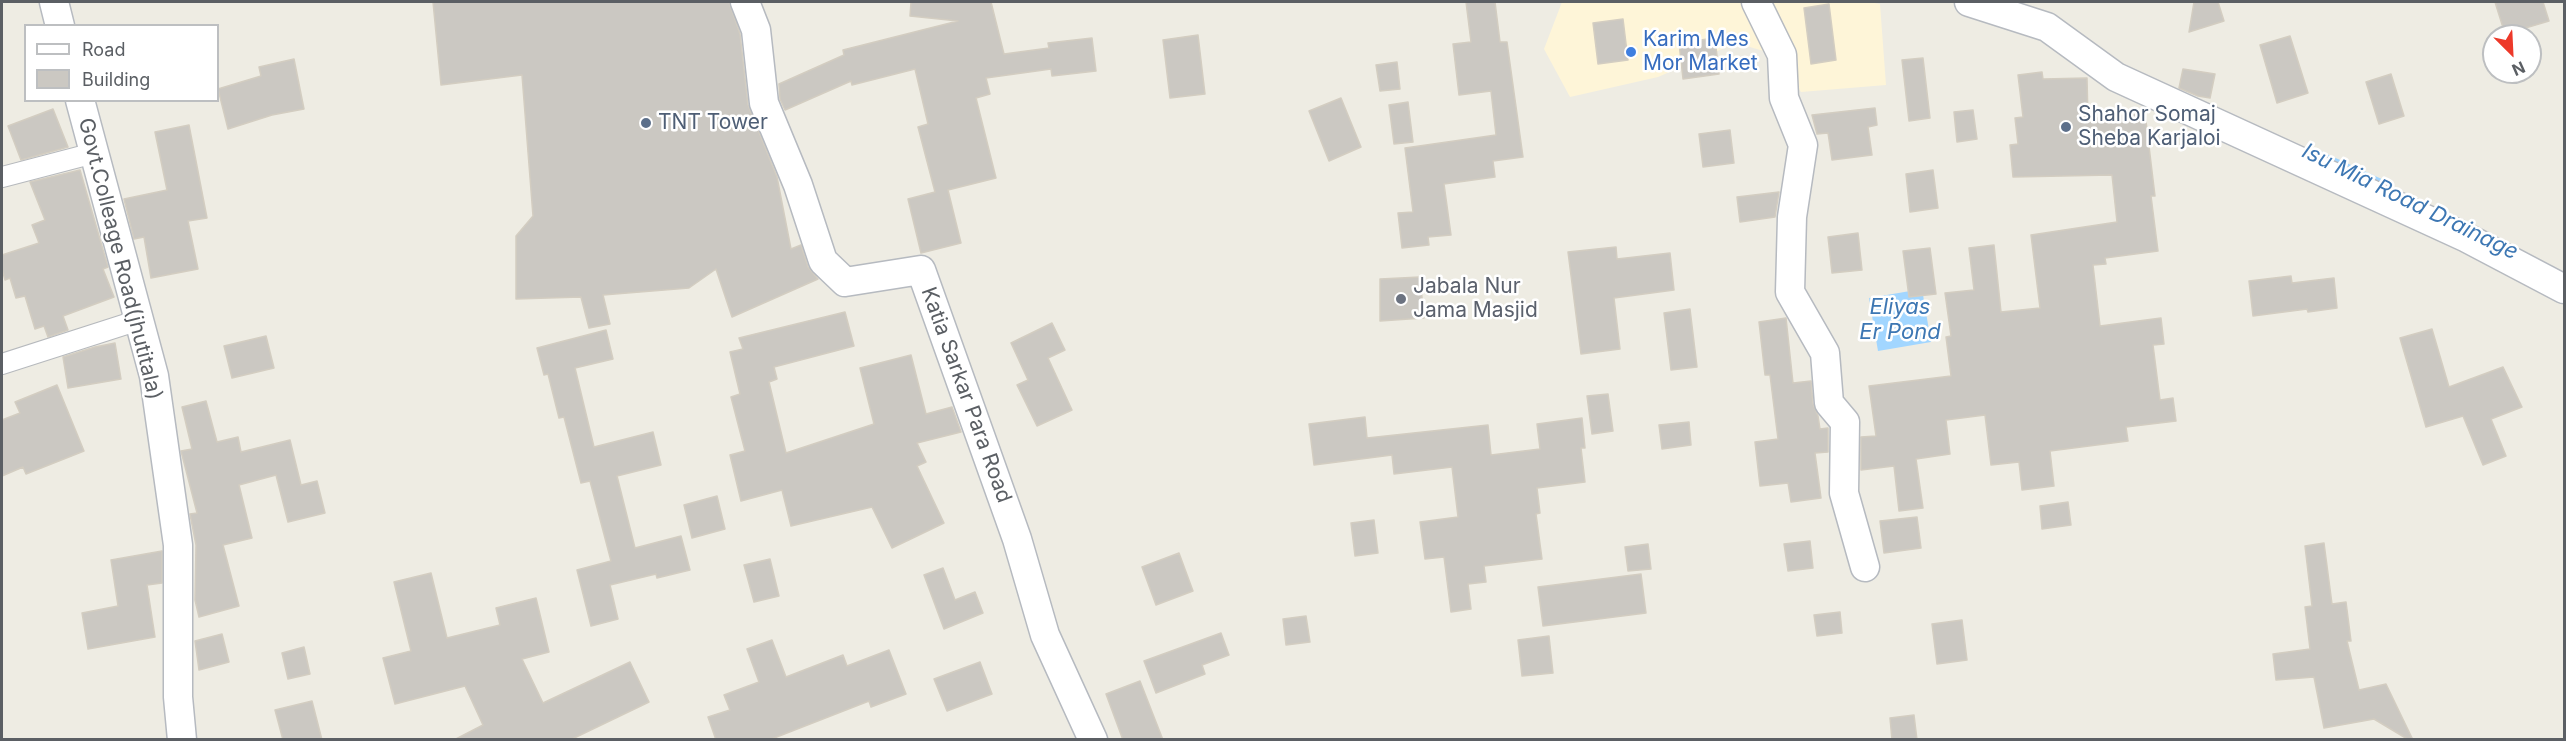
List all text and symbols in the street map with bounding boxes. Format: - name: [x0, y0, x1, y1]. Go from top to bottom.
- legend: [24, 24, 219, 102]
- north arrow: [2482, 24, 2542, 84]
- place label: Karim Mes Mor Market: [1643, 27, 1758, 77]
- text: Road: [82, 39, 125, 60]
- marker: Karim Mes Mor Market: [1624, 45, 1638, 59]
- text: N: [2509, 57, 2528, 80]
- text: Building: [82, 69, 150, 90]
- place label: Shahor Somaj Sheba Karjaloi: [2078, 102, 2221, 152]
- place label: TNT Tower: [658, 110, 768, 136]
- street label: Govt.Colleage Road(jhutitala): [73, 116, 167, 402]
- marker: TNT Tower: [639, 116, 653, 130]
- marker: Shahor Somaj Sheba Karjaloi: [2059, 120, 2073, 134]
- water label: Isu Mia Road Drainage: [2298, 138, 2522, 266]
- place label: Jabala Nur Jama Masjid: [1413, 274, 1538, 324]
- street label: Katia Sarkar Para Road: [915, 284, 1017, 506]
- marker: Jabala Nur Jama Masjid: [1394, 292, 1408, 306]
- water label: Eliyas Er Pond: [1859, 294, 1941, 346]

